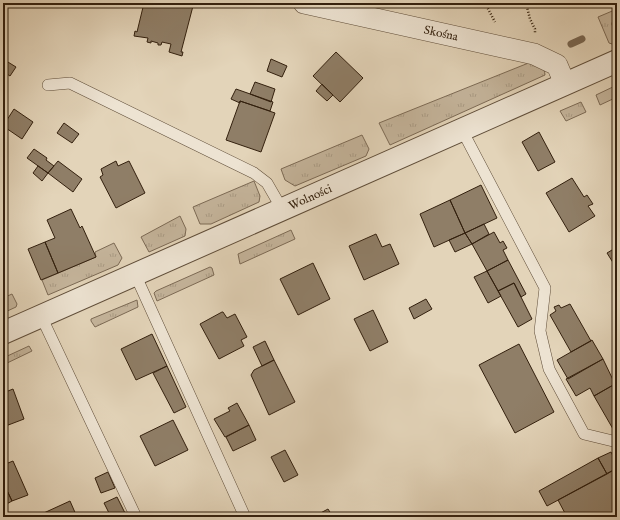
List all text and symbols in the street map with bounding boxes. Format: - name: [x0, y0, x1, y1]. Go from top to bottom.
- street label: Skośna: [422, 23, 460, 45]
- street label: Wolności: [286, 181, 334, 214]

